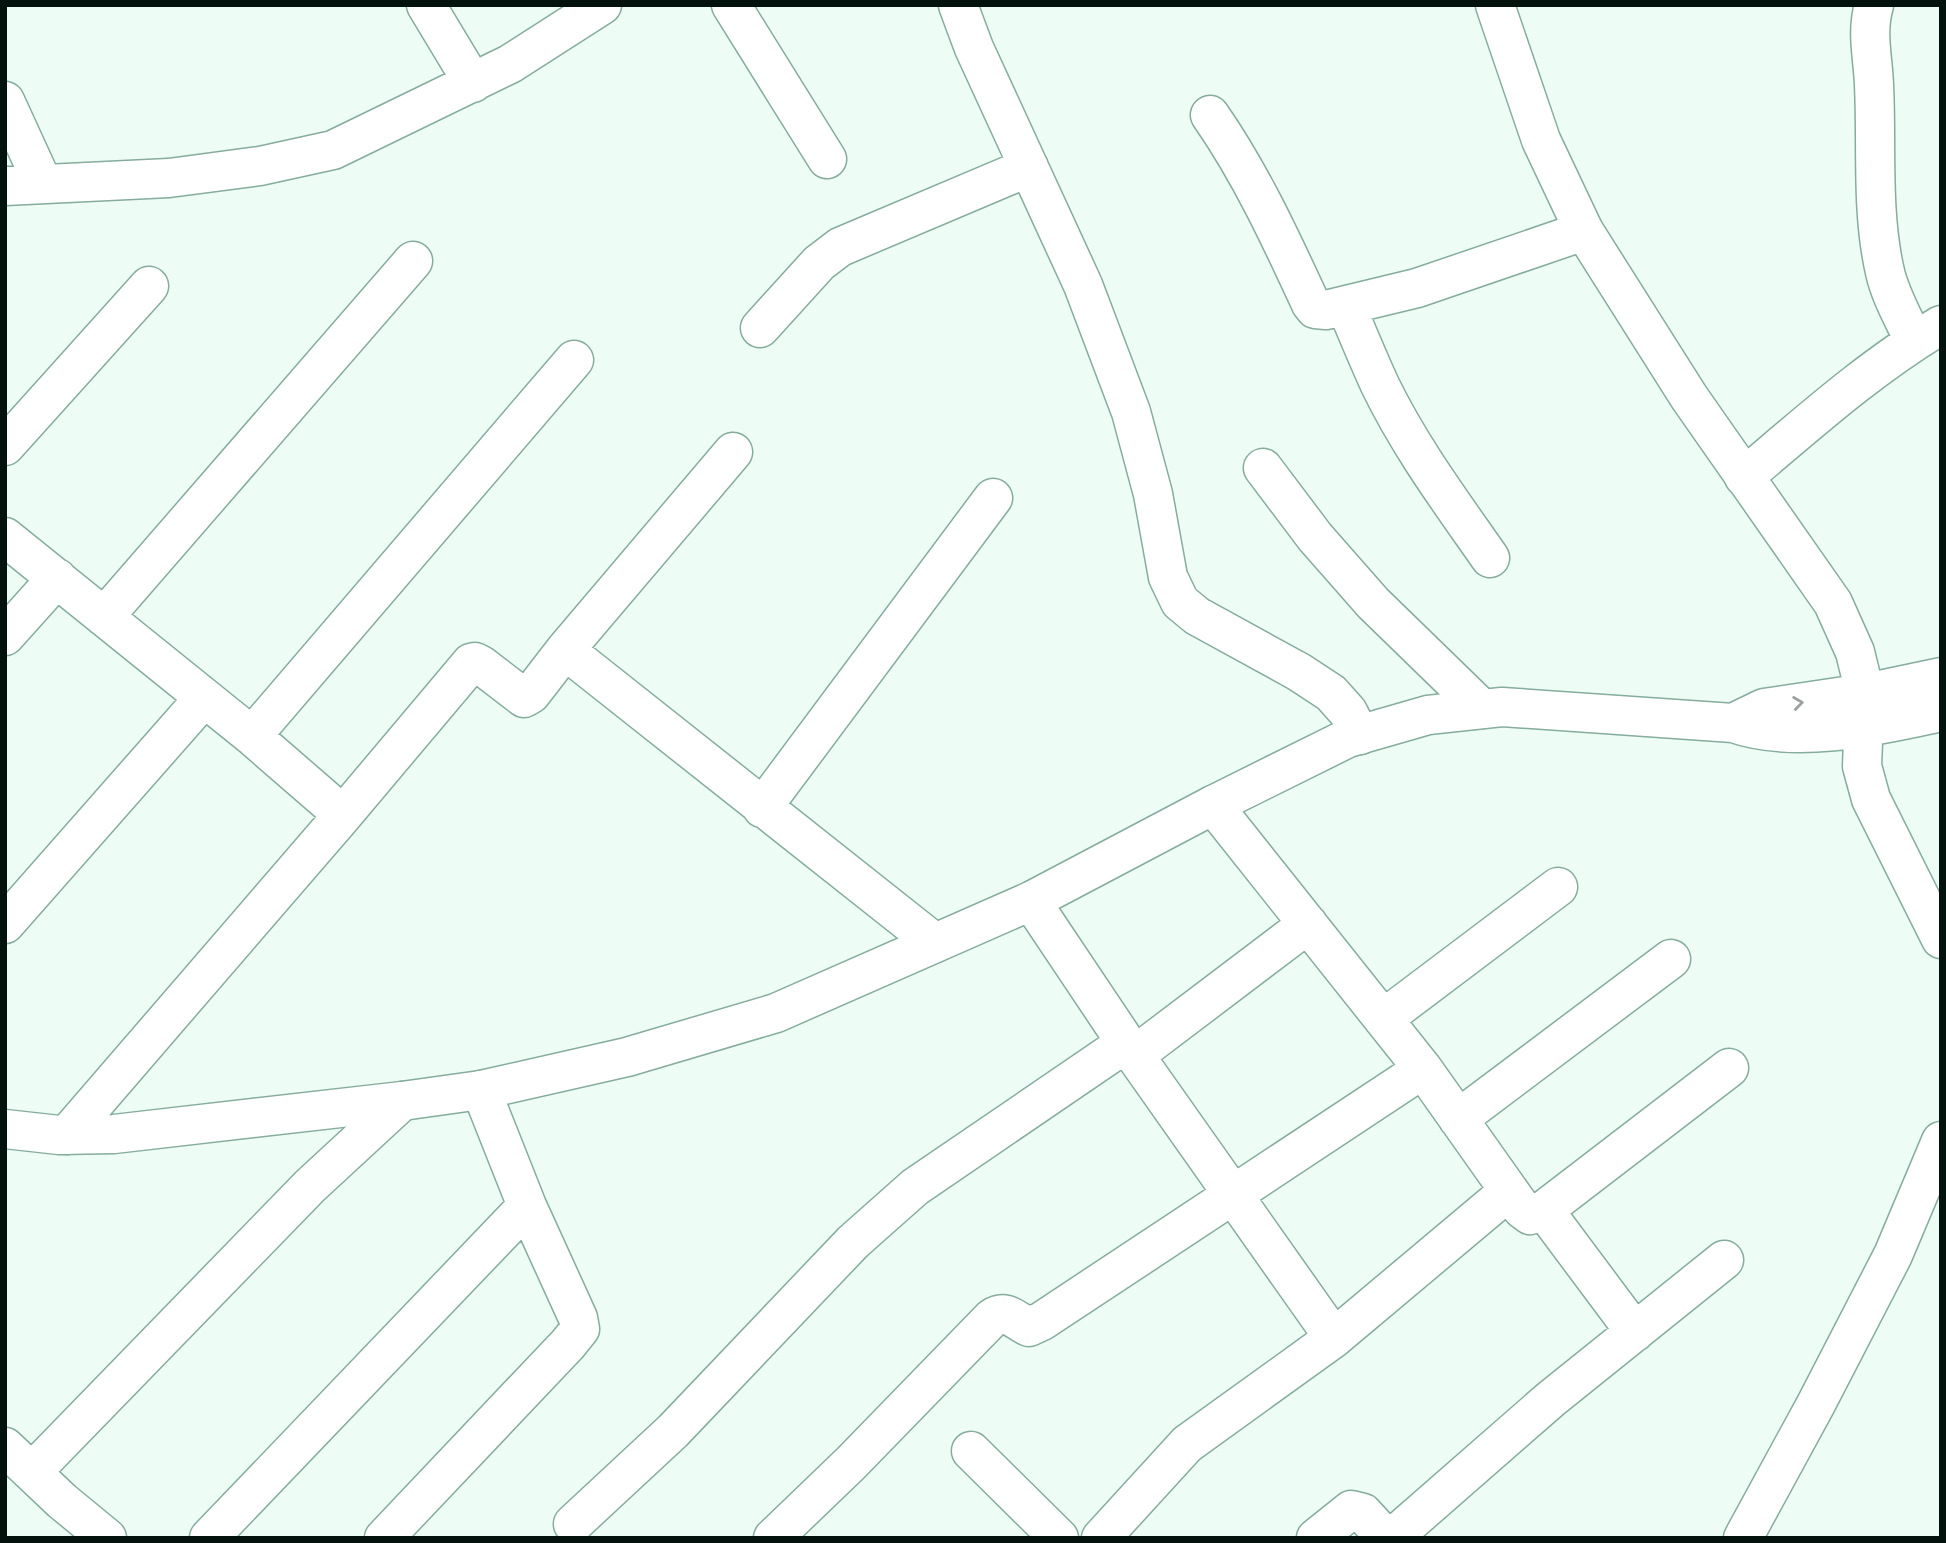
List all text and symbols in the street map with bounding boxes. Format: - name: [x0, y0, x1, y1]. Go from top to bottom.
- one-way arrow: [1792, 696, 1804, 711]

